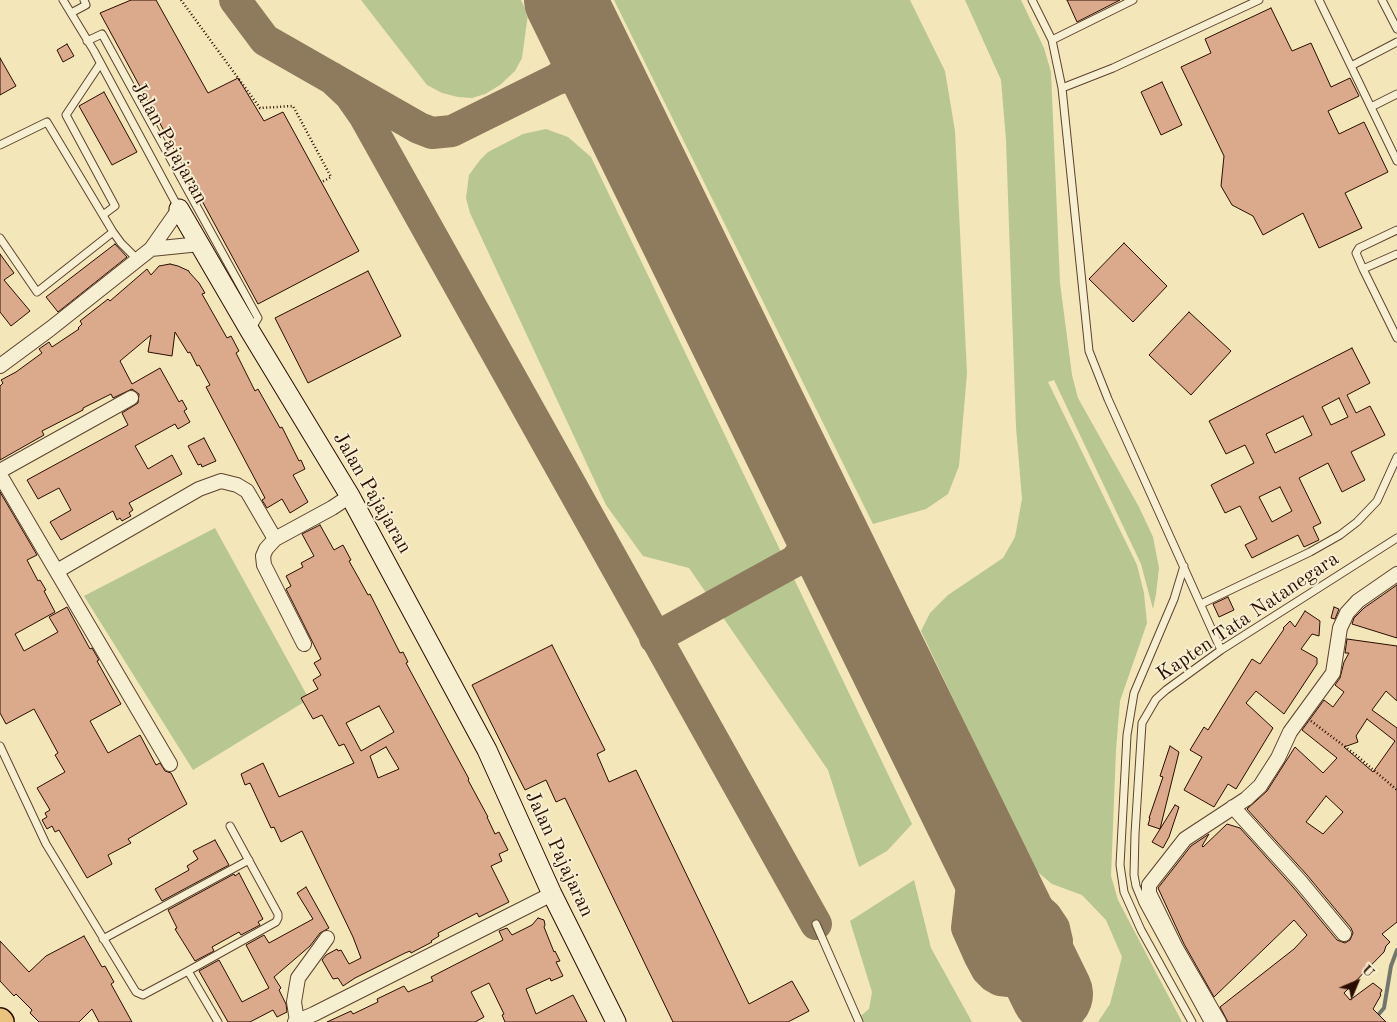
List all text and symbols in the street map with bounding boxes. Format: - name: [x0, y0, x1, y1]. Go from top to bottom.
- street label: Jalan Pajajaran: [125, 78, 213, 208]
- street label: Jalan Pajajaran: [328, 428, 416, 558]
- street label: Kapten Tata Natanegara: [1152, 547, 1344, 687]
- street label: Jalan Pajajaran: [519, 787, 599, 921]
- north arrow: [1332, 957, 1382, 1007]
- text: U: [1359, 963, 1376, 980]

